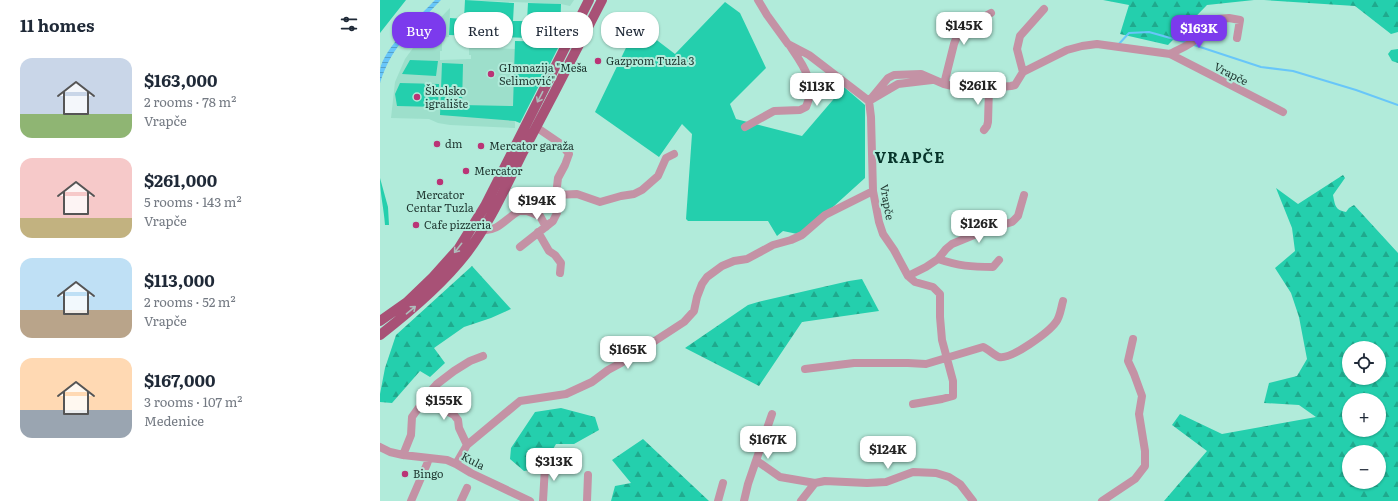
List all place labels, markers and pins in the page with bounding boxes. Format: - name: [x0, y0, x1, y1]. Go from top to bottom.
- pin: $145K: [936, 12, 992, 46]
- pin: $163K: [1171, 15, 1227, 49]
- place label: Gazprom Tuzla 3: [606, 52, 695, 68]
- marker: Gazprom Tuzla 3: [593, 56, 603, 66]
- place label: GImnazija "Meša Selimović": [499, 59, 587, 88]
- marker: GImnazija "Meša Selimović": [486, 69, 496, 79]
- pin: $261K: [950, 72, 1006, 106]
- pin: $113K: [789, 73, 845, 107]
- place label: Školsko igralište: [425, 82, 469, 111]
- marker: Školsko igralište: [412, 92, 422, 102]
- place label: dm: [445, 135, 463, 151]
- place label: Mercator garaža: [489, 137, 574, 153]
- marker: dm: [432, 139, 442, 149]
- marker: Mercator garaža: [476, 141, 486, 151]
- place label: Mercator: [474, 162, 523, 178]
- marker: Mercator: [461, 166, 471, 176]
- marker: Mercator Centar Tuzla: [435, 177, 445, 187]
- place label: Mercator Centar Tuzla: [406, 186, 474, 215]
- pin: $194K: [509, 187, 565, 221]
- pin: $126K: [951, 210, 1007, 244]
- place label: Cafe pizzeria: [424, 216, 491, 232]
- marker: Cafe pizzeria: [411, 220, 421, 230]
- pin: $165K: [600, 336, 656, 370]
- pin: $155K: [416, 387, 472, 421]
- pin: $167K: [740, 426, 796, 460]
- pin: $124K: [860, 436, 916, 470]
- pin: $313K: [526, 448, 582, 482]
- place label: Bingo: [413, 465, 444, 481]
- marker: Bingo: [400, 469, 410, 479]

